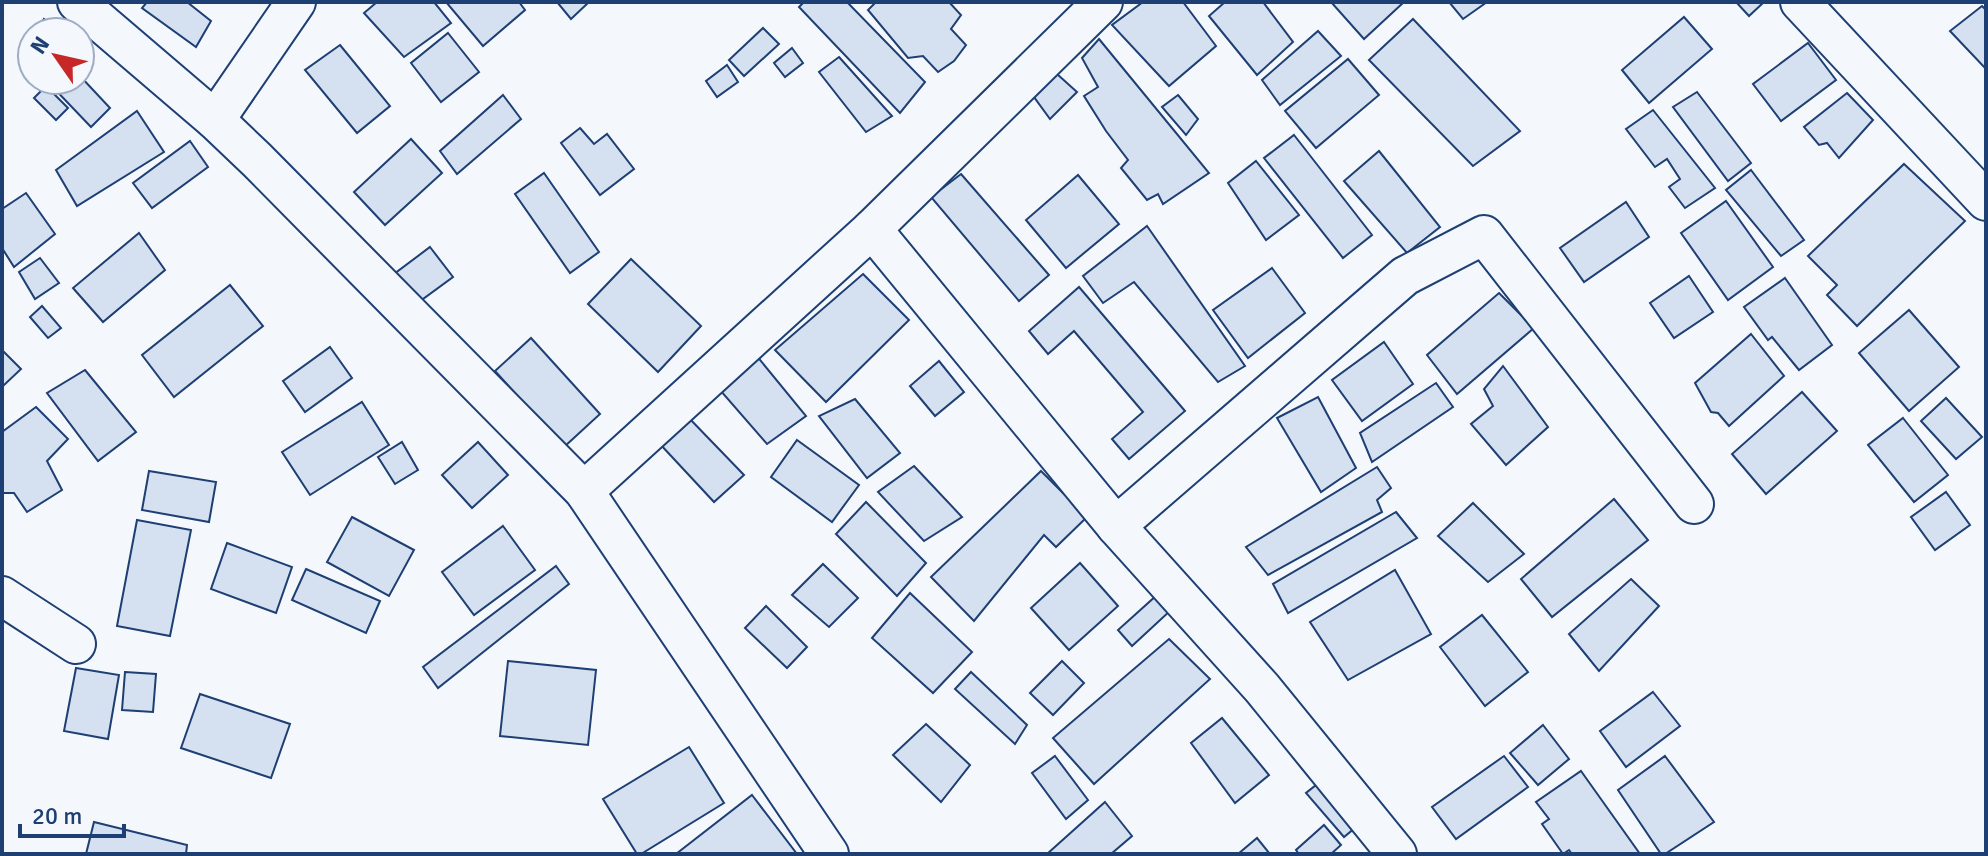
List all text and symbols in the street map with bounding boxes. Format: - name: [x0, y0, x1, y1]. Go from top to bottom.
- north arrow: [16, 16, 96, 96]
- text: N: [24, 31, 55, 59]
- scale bar: [20, 788, 124, 838]
- text: 20 m: [32, 801, 82, 831]

